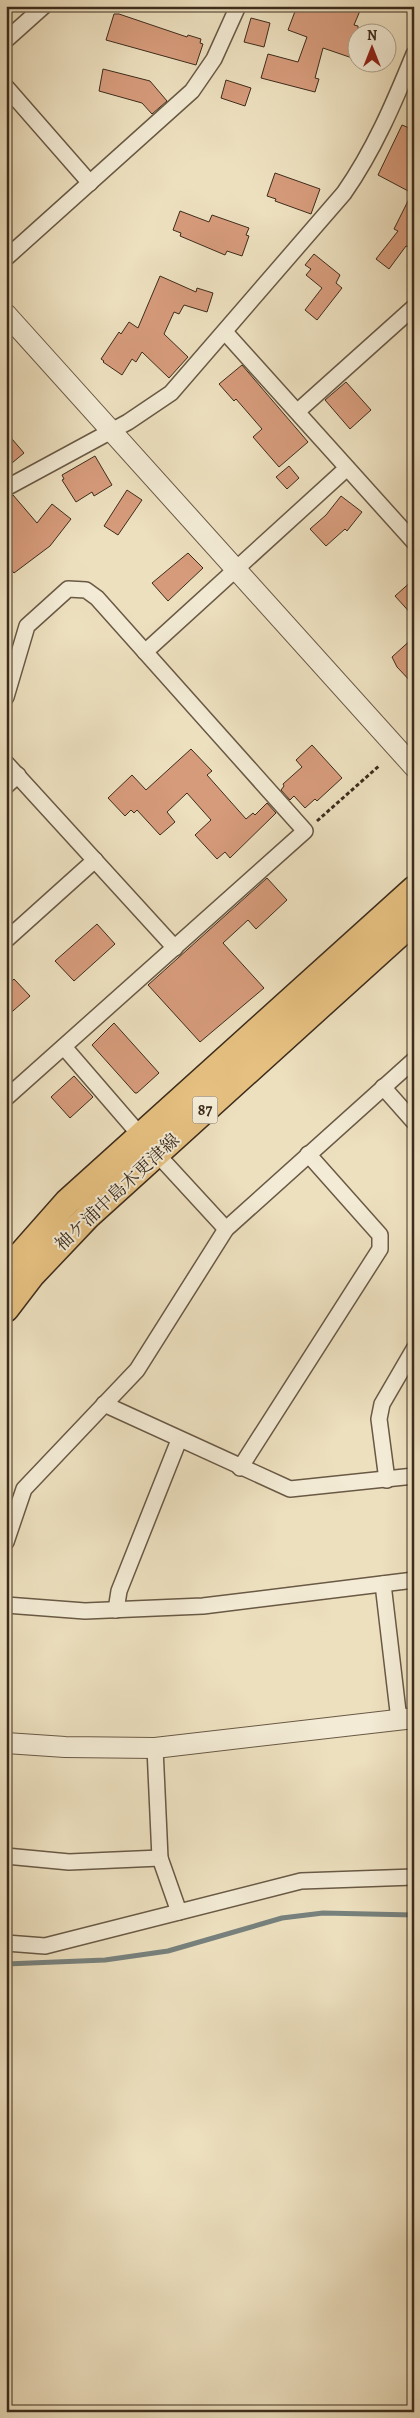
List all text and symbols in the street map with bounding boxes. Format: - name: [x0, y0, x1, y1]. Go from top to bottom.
- north arrow: [348, 22, 398, 72]
- text: N: [367, 26, 377, 45]
- road number: 87: [192, 1096, 218, 1124]
- street label: 袖ケ浦中島木更津線: [50, 1128, 184, 1256]

